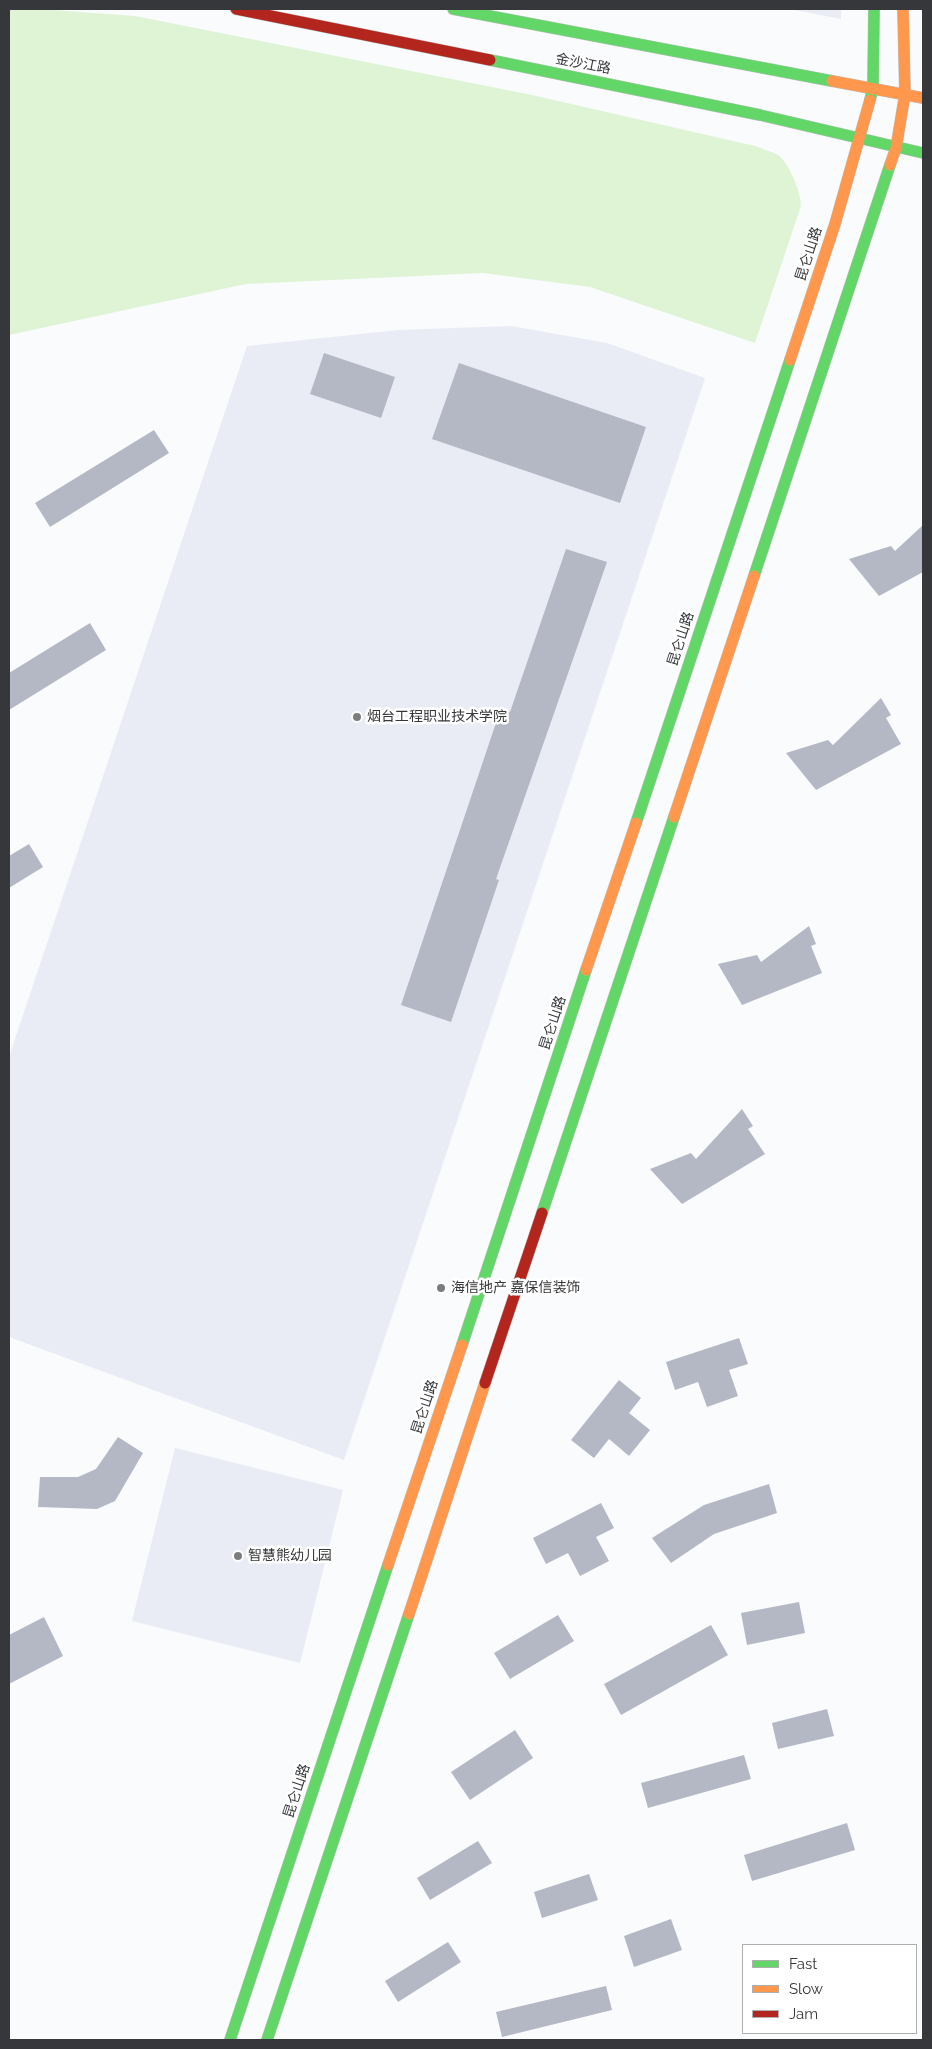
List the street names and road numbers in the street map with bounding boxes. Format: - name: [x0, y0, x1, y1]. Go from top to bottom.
- street label: 金沙江路: [554, 50, 612, 78]
- street label: 昆仑山路: [792, 225, 826, 283]
- street label: 昆仑山路: [664, 610, 698, 668]
- street label: 昆仑山路: [536, 994, 570, 1052]
- street label: 昆仑山路: [408, 1378, 442, 1436]
- street label: 昆仑山路: [280, 1762, 314, 1820]

